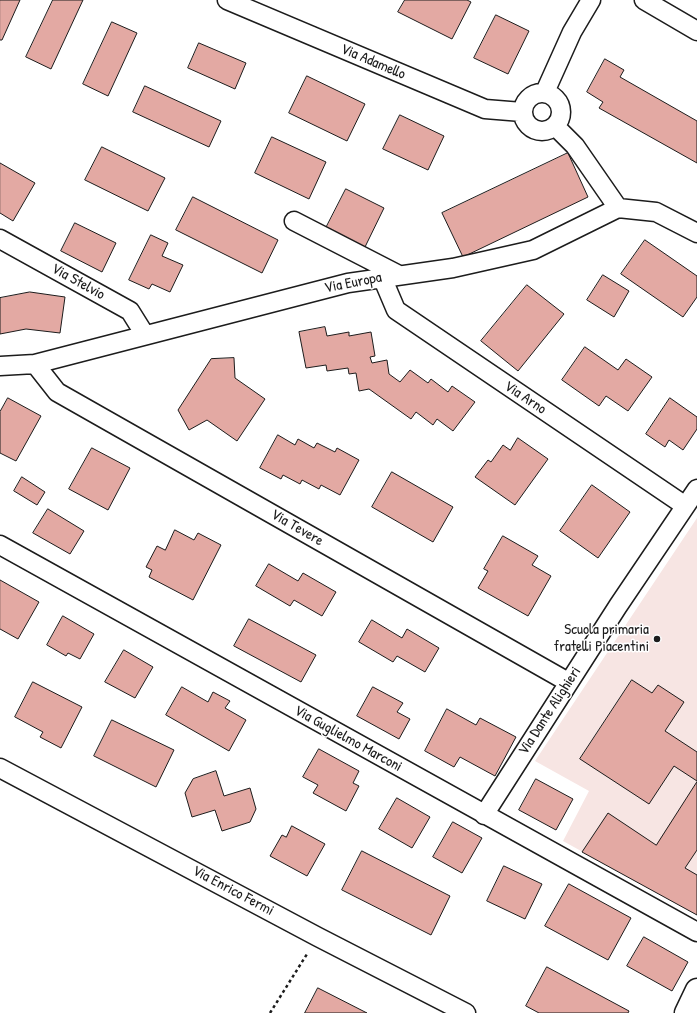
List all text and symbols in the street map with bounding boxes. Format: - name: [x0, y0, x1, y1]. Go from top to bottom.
- street label: Via Adamello: [338, 40, 408, 84]
- street label: Via Stelvio: [48, 260, 108, 304]
- street label: Via Europa: [323, 269, 383, 297]
- street label: Via Arno: [500, 377, 550, 419]
- street label: Via Tevere: [267, 506, 327, 550]
- place label: Scuola primaria fratelli Piacentini: [554, 621, 649, 656]
- marker: Scuola primaria fratelli Piacentini: [652, 634, 662, 644]
- street label: Via Dante Alighieri: [515, 663, 585, 759]
- street label: Via Guglielmo Marconi: [291, 702, 405, 776]
- street label: Via Enrico Fermi: [189, 862, 277, 920]

